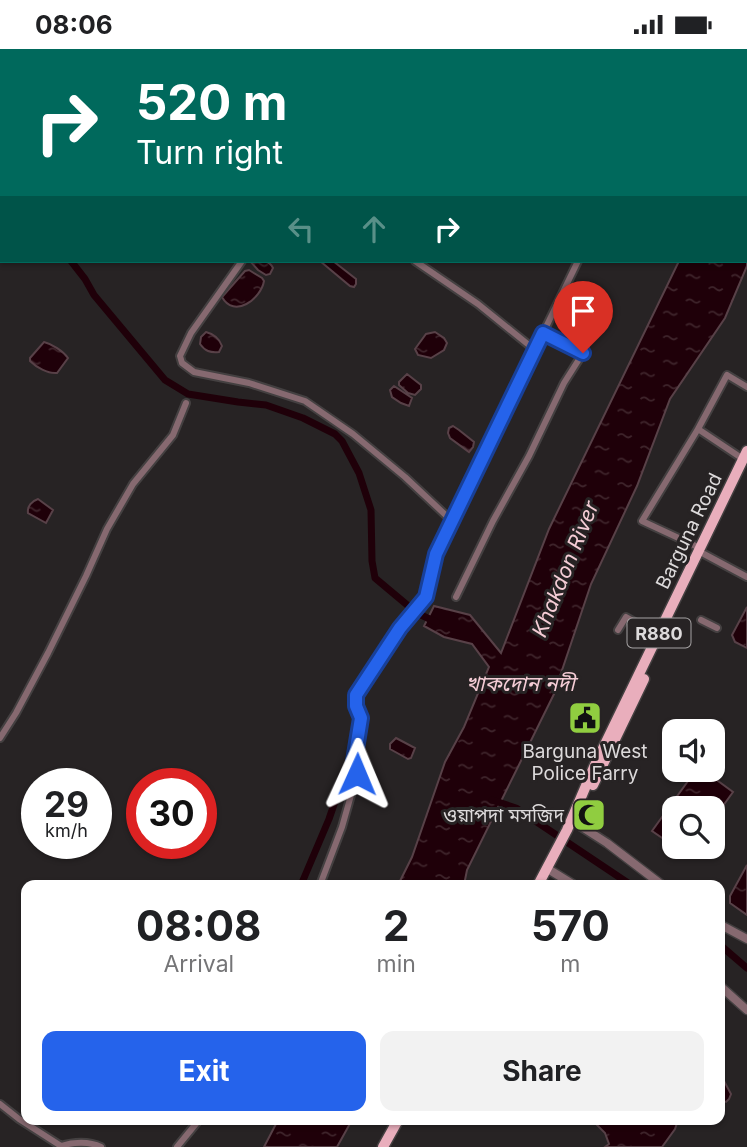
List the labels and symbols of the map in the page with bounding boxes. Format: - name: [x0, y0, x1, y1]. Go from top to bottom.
- pin: [553, 281, 613, 353]
- street label: Barguna Road: [651, 469, 727, 593]
- water label: Khakdon River: [526, 496, 604, 641]
- road number: R880: [628, 619, 690, 647]
- water label: খাকদোন নদী: [465, 671, 579, 696]
- public building icon: Barguna West Police Farry: [566, 699, 604, 737]
- position arrow: [320, 737, 394, 811]
- place label: Barguna West Police Farry: [522, 740, 648, 785]
- speed limit sign: 30: [126, 768, 217, 859]
- mosque icon: ওয়াপদা মসজিদ: [570, 796, 608, 834]
- place label: ওয়াপদা মসজিদ: [443, 804, 564, 827]

